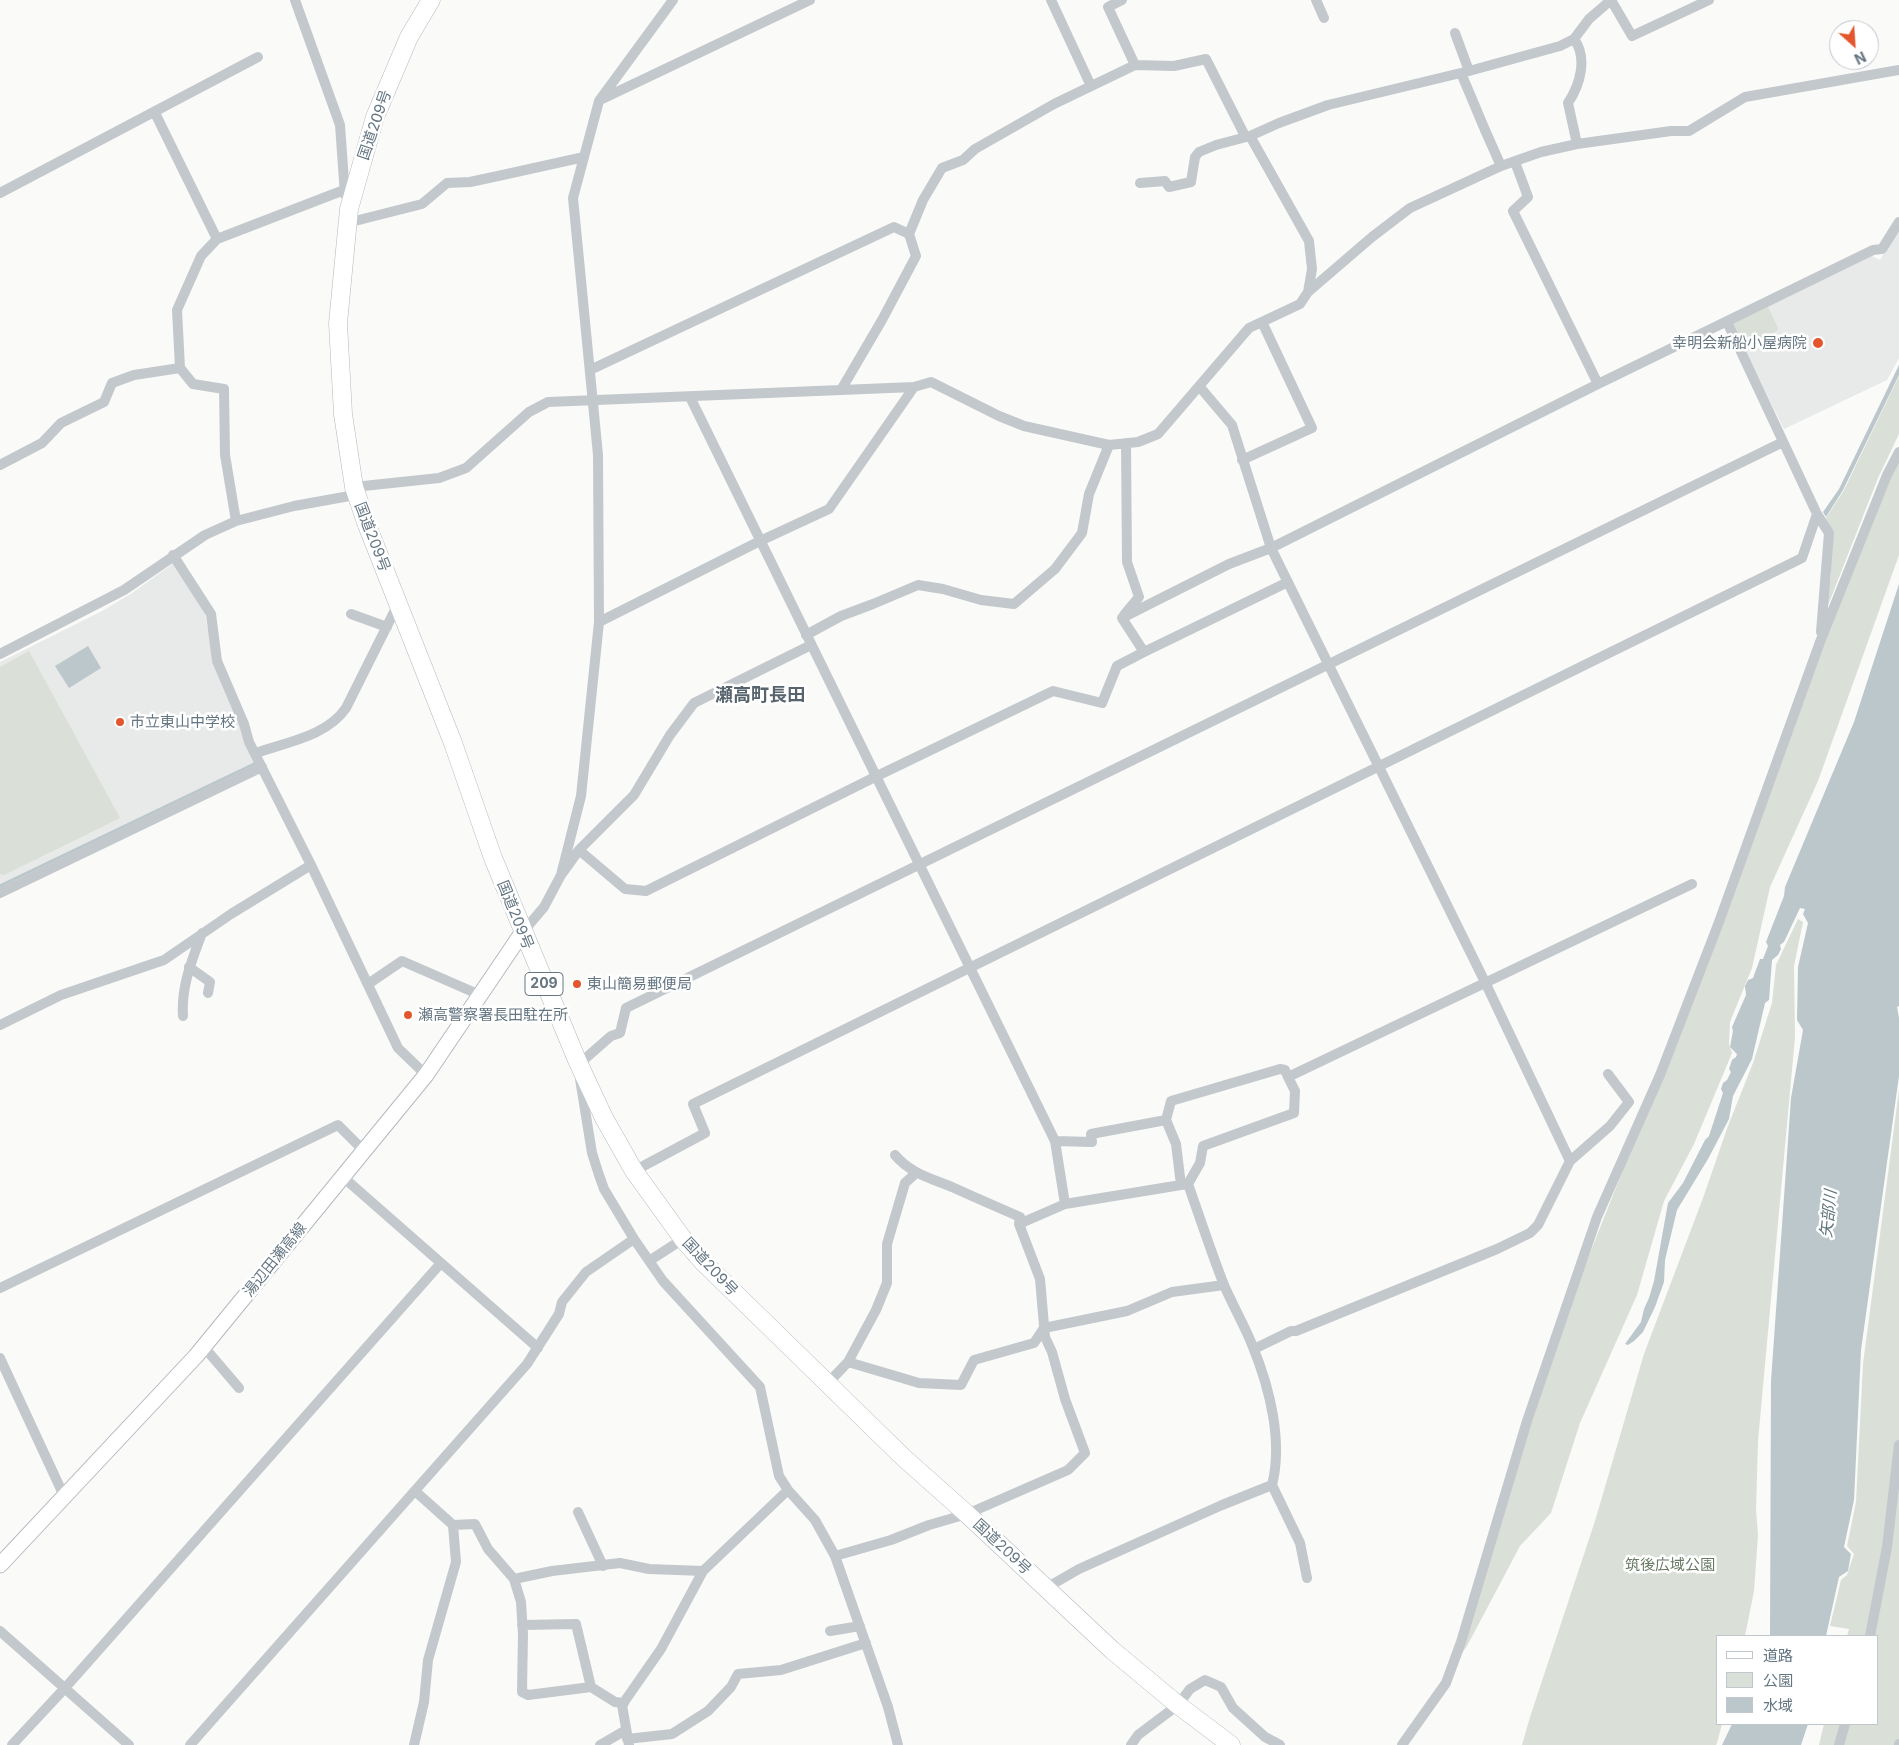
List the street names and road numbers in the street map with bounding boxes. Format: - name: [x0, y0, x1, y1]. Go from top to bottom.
- street label: 国道209号: [355, 88, 395, 162]
- street label: 国道209号: [351, 500, 393, 574]
- street label: 国道209号: [493, 878, 537, 952]
- road number: 209: [525, 972, 563, 996]
- street label: 湯辺田瀬高線: [240, 1219, 310, 1301]
- street label: 国道209号: [679, 1234, 741, 1300]
- street label: 国道209号: [969, 1516, 1035, 1578]

